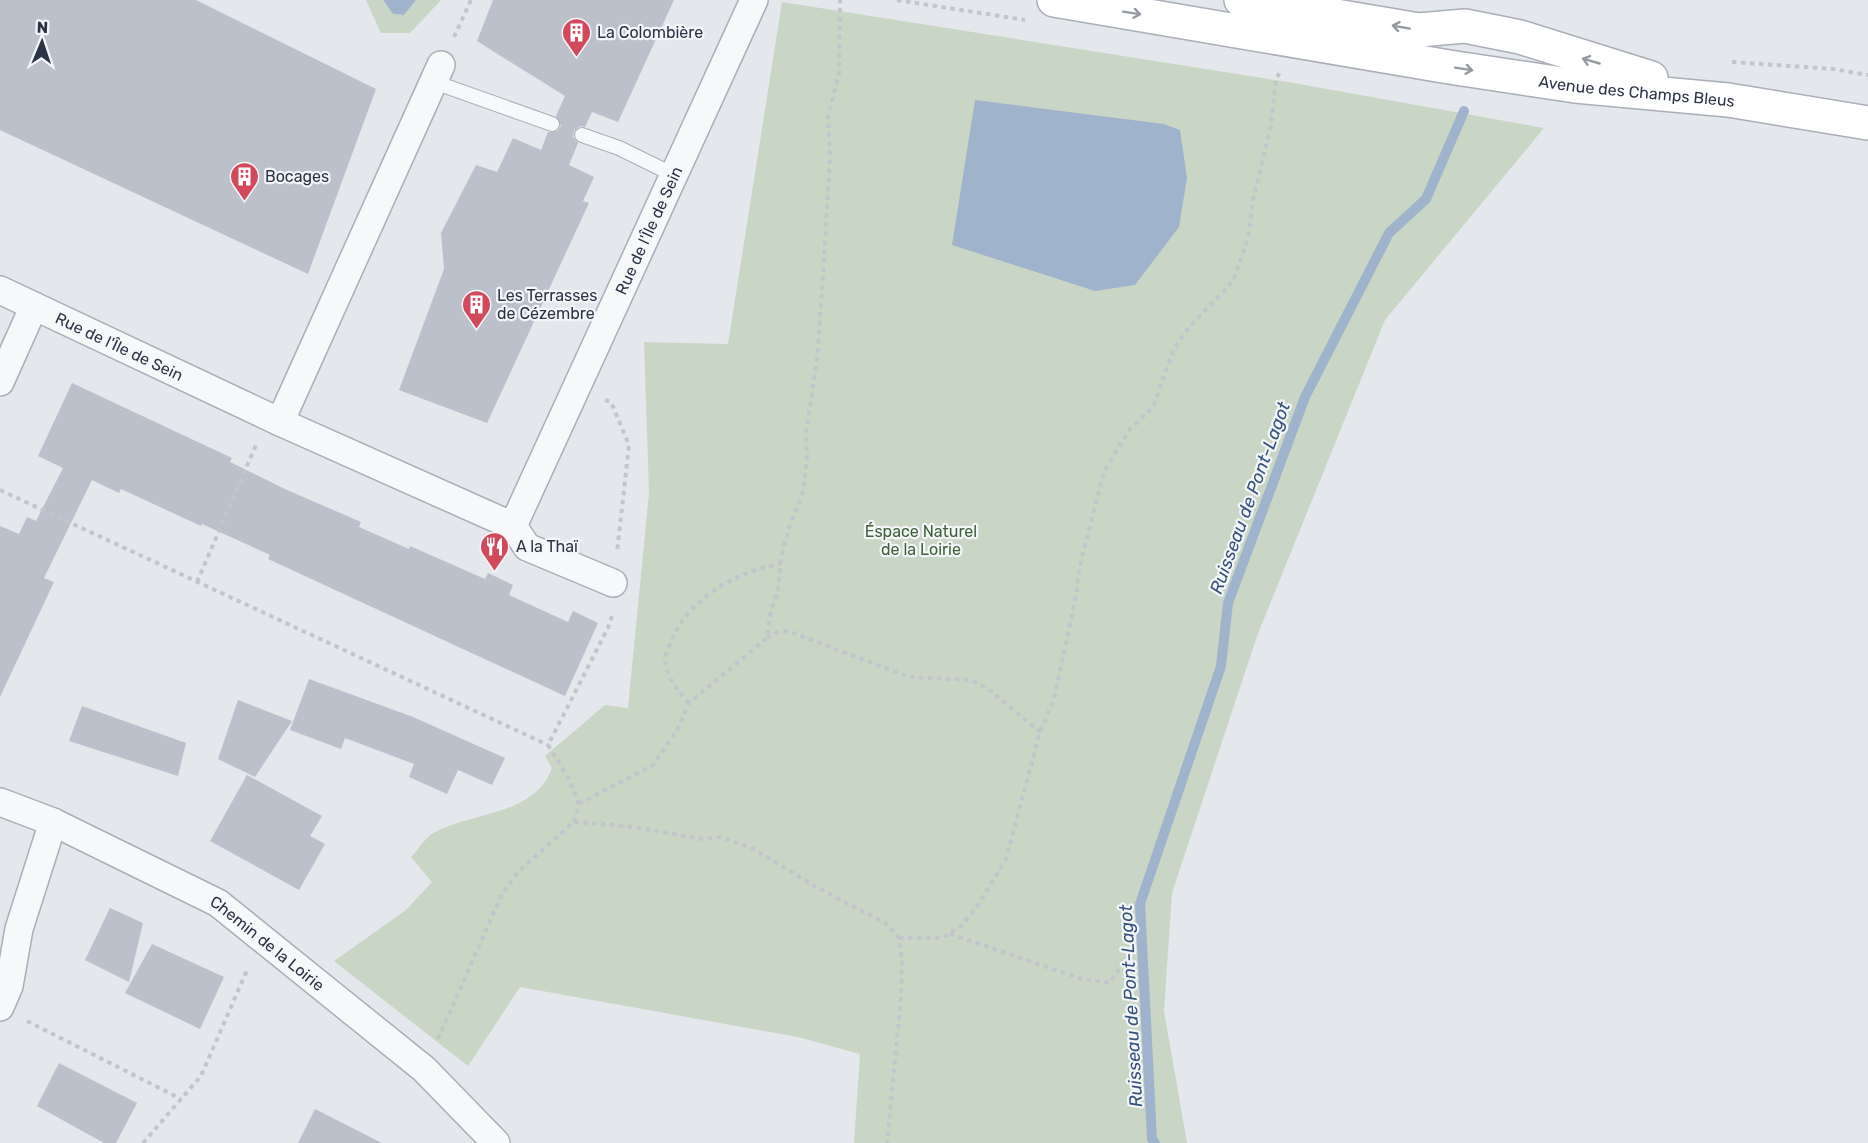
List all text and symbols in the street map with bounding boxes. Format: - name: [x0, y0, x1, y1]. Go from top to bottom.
- one-way arrow: [1122, 8, 1141, 19]
- north arrow: [12, 12, 72, 72]
- building icon: La Colombière: [560, 16, 592, 58]
- text: N: [36, 18, 49, 37]
- one-way arrow: [1392, 21, 1411, 32]
- place label: La Colombière: [597, 23, 703, 42]
- one-way arrow: [1582, 55, 1601, 66]
- one-way arrow: [1453, 64, 1473, 75]
- street label: Avenue des Champs Bleus: [1537, 72, 1736, 111]
- building icon: Bocages: [228, 160, 260, 202]
- street label: Rue de l'Île de Sein: [611, 163, 687, 298]
- place label: Bocages: [265, 167, 329, 186]
- place label: Les Terrasses de Cézembre: [497, 286, 597, 323]
- building icon: Les Terrasses de Cézembre: [460, 288, 492, 330]
- street label: Rue de l'Île de Sein: [52, 309, 186, 385]
- water label: Ruisseau de Pont-Lagot: [1205, 398, 1295, 597]
- park label: Éspace Naturel de la Loirie: [865, 522, 977, 559]
- restaurant icon: A la Thaï: [479, 530, 511, 572]
- place label: A la Thaï: [516, 537, 579, 556]
- street label: Chemin de la Loirie: [207, 892, 328, 995]
- water label: Ruisseau de Pont-Lagot: [1115, 903, 1147, 1108]

